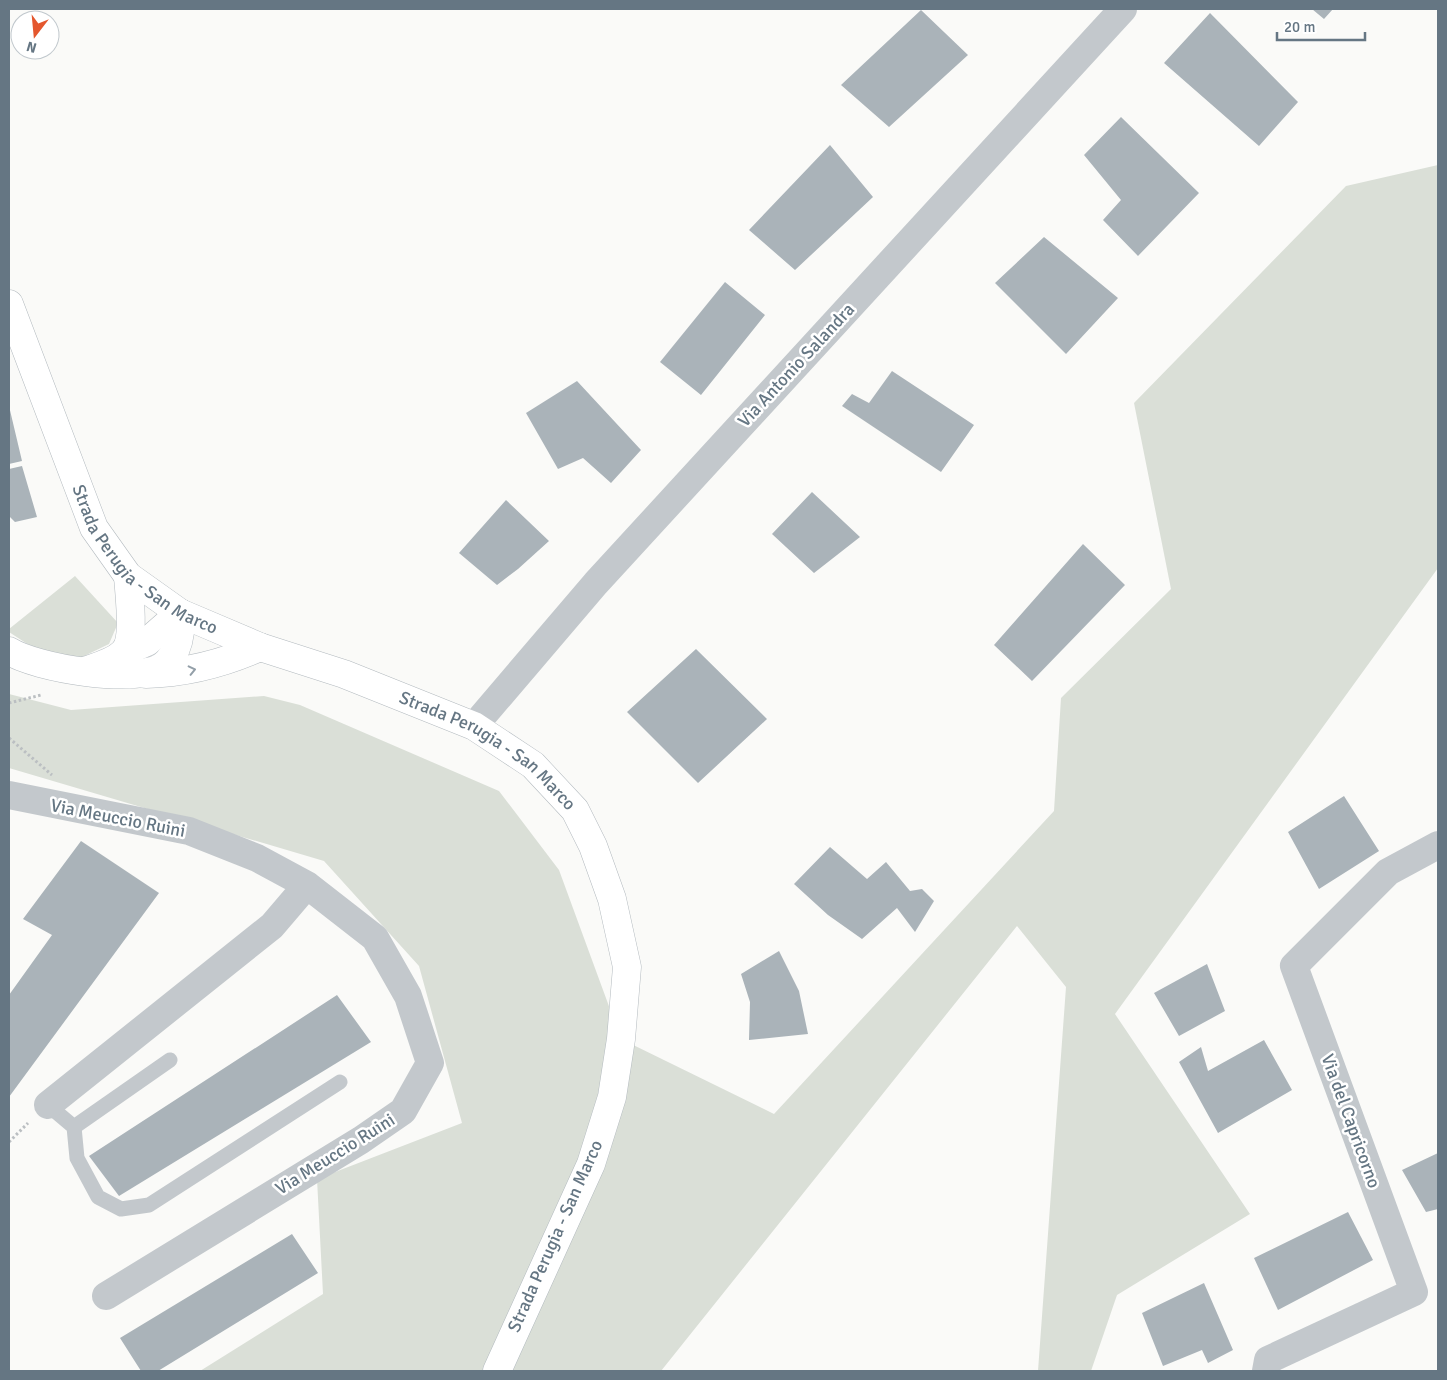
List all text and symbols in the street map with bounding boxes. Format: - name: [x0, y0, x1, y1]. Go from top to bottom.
- north arrow: [10, 10, 60, 60]
- scale bar: [1277, 10, 1364, 42]
- text: 20 m: [1284, 18, 1315, 36]
- text: N: [25, 38, 39, 57]
- street label: Via Antonio Salandra: [733, 299, 859, 431]
- street label: Strada Perugia - San Marco: [68, 481, 221, 639]
- one-way arrow: [187, 665, 196, 676]
- street label: Strada Perugia - San Marco: [396, 686, 581, 815]
- street label: Via Meuccio Ruini: [49, 794, 187, 842]
- street label: Via del Capricorno: [1317, 1051, 1385, 1191]
- street label: Via Meuccio Ruini: [271, 1108, 399, 1200]
- street label: Strada Perugia - San Marco: [503, 1137, 607, 1335]

